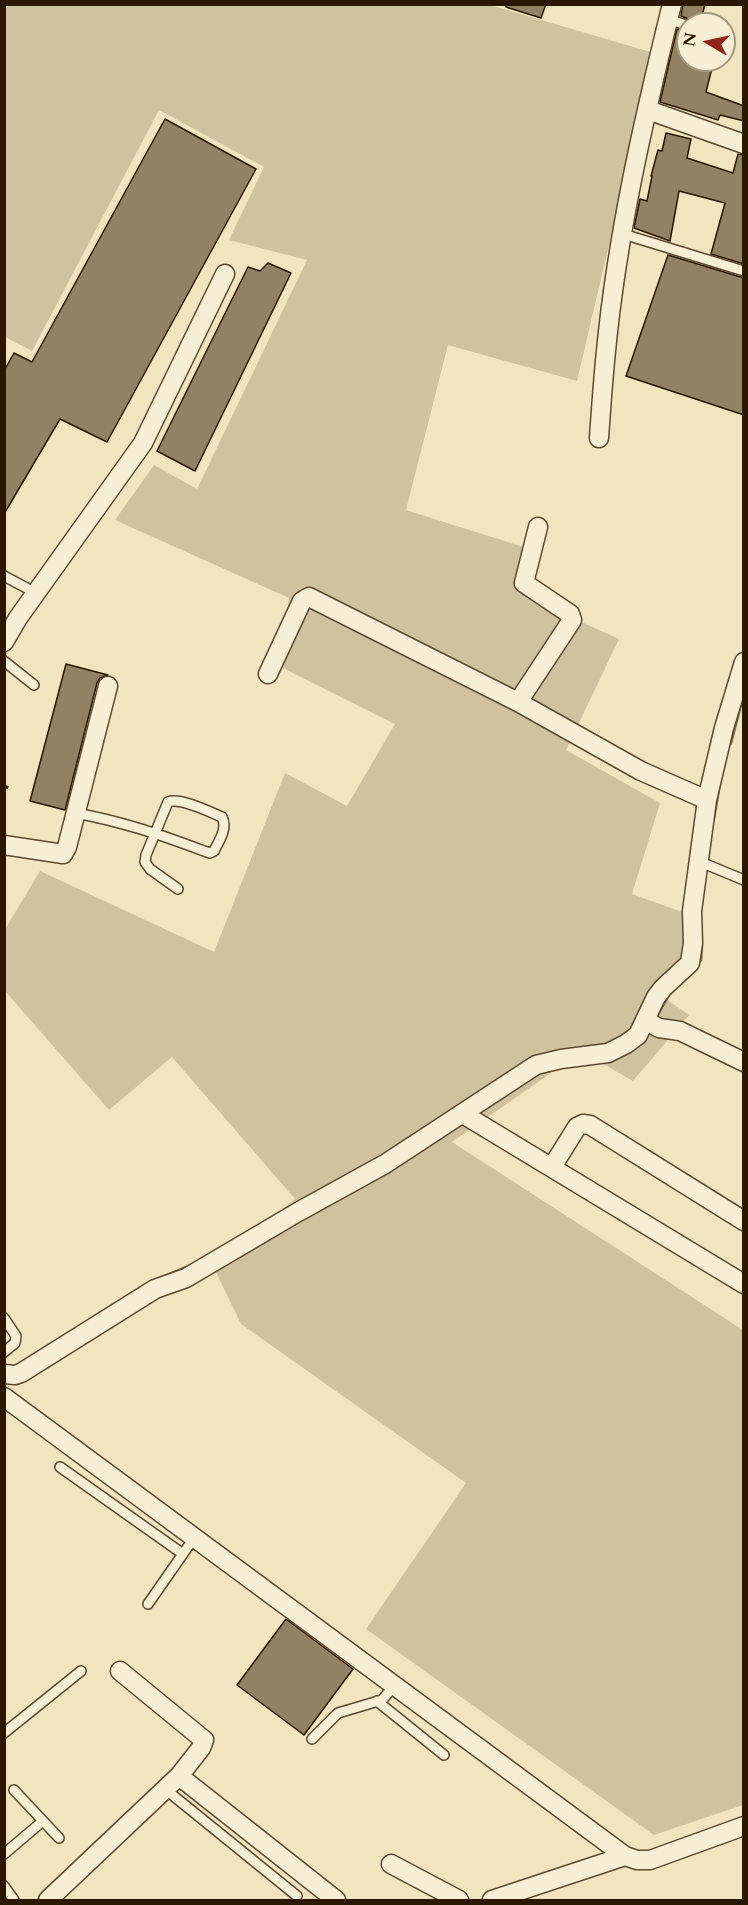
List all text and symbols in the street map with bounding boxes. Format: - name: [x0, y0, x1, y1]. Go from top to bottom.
- north arrow: [676, 12, 736, 72]
- text: N: [678, 31, 702, 48]

